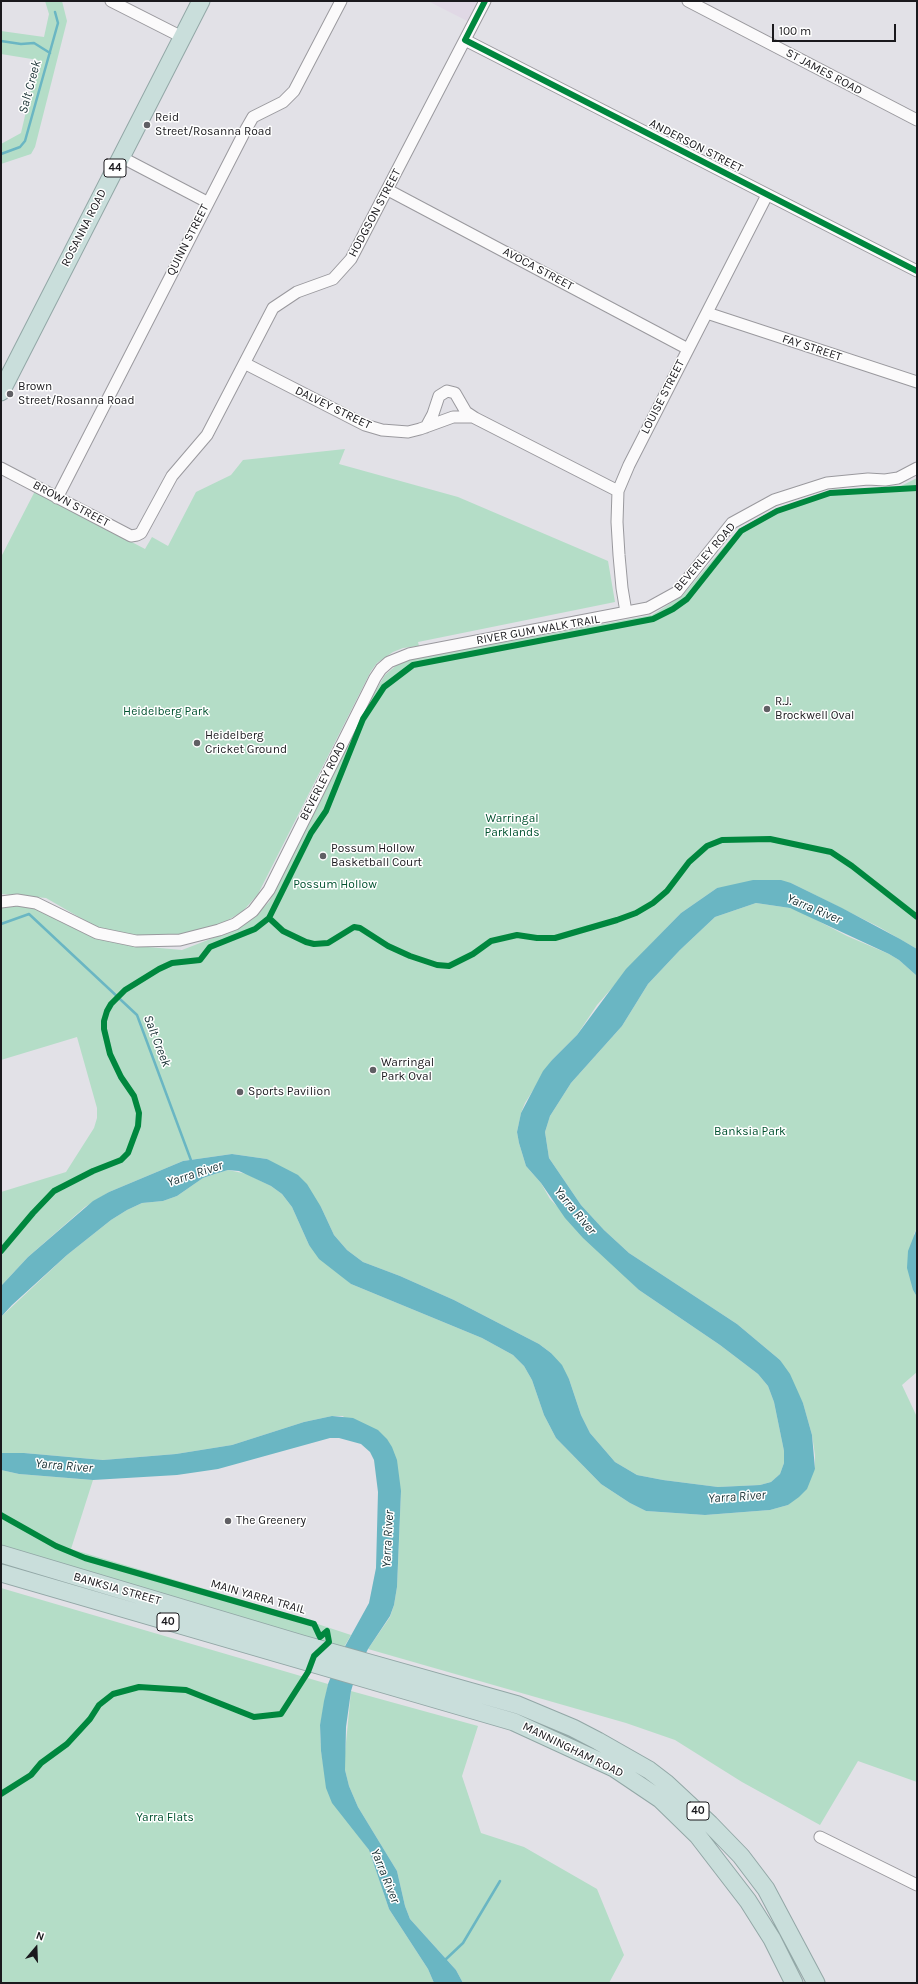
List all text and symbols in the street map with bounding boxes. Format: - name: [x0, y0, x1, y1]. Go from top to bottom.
- scale bar: [774, 16, 898, 42]
- text: 100 m: [779, 24, 811, 38]
- street label: ST JAMES ROAD: [783, 46, 865, 98]
- water label: Salt Creek: [15, 59, 45, 115]
- place label: Reid Street/Rosanna Road: [155, 111, 272, 139]
- street label: ANDERSON STREET: [647, 116, 745, 176]
- marker: Reid Street/Rosanna Road: [142, 120, 152, 130]
- road number: 44: [104, 159, 126, 177]
- street label: HODGSON STREET: [346, 167, 404, 259]
- street label: ROSANNA ROAD: [58, 187, 110, 269]
- street label: QUINN STREET: [164, 202, 212, 278]
- street label: AVOCA STREET: [500, 244, 576, 294]
- street label: FAY STREET: [780, 332, 844, 364]
- street label: LOUISE STREET: [638, 357, 688, 437]
- place label: Brown Street/Rosanna Road: [18, 380, 135, 408]
- street label: DALVEY STREET: [293, 383, 373, 433]
- marker: Brown Street/Rosanna Road: [5, 389, 15, 399]
- street label: BROWN STREET: [30, 478, 112, 530]
- street label: BEVERLEY ROAD: [671, 520, 739, 594]
- street label: RIVER GUM WALK TRAIL: [475, 612, 601, 648]
- place label: R.J. Brockwell Oval: [775, 695, 854, 723]
- marker: R.J. Brockwell Oval: [762, 704, 772, 714]
- park label: Heidelberg Park: [123, 705, 209, 719]
- place label: Heidelberg Cricket Ground: [205, 729, 287, 757]
- marker: Heidelberg Cricket Ground: [192, 738, 202, 748]
- street label: BEVERLEY ROAD: [297, 739, 349, 823]
- park label: Warringal Parklands: [485, 812, 539, 840]
- place label: Possum Hollow Basketball Court: [331, 842, 422, 870]
- marker: Possum Hollow Basketball Court: [318, 851, 328, 861]
- park label: Possum Hollow: [293, 878, 377, 892]
- water label: Yarra River: [784, 891, 844, 927]
- water label: Salt Creek: [140, 1013, 174, 1069]
- place label: Warringal Park Oval: [381, 1056, 434, 1084]
- marker: Warringal Park Oval: [368, 1065, 378, 1075]
- place label: Sports Pavilion: [248, 1085, 330, 1099]
- marker: Sports Pavilion: [235, 1087, 245, 1097]
- park label: Banksia Park: [714, 1125, 786, 1139]
- water label: Yarra River: [165, 1158, 225, 1190]
- water label: Yarra River: [551, 1184, 599, 1238]
- water label: Yarra River: [35, 1456, 93, 1476]
- water label: Yarra River: [708, 1487, 766, 1507]
- water label: Yarra River: [379, 1510, 397, 1568]
- place label: The Greenery: [236, 1514, 306, 1528]
- marker: The Greenery: [223, 1516, 233, 1526]
- street label: BANKSIA STREET: [72, 1570, 162, 1608]
- street label: MAIN YARRA TRAIL: [209, 1577, 307, 1617]
- road number: 40: [157, 1613, 179, 1631]
- street label: MANNINGHAM ROAD: [520, 1719, 626, 1781]
- road number: 40: [687, 1802, 709, 1820]
- park label: Yarra Flats: [136, 1811, 194, 1825]
- water label: Yarra River: [367, 1846, 403, 1906]
- north arrow: [16, 1928, 56, 1968]
- text: N: [34, 1929, 46, 1944]

